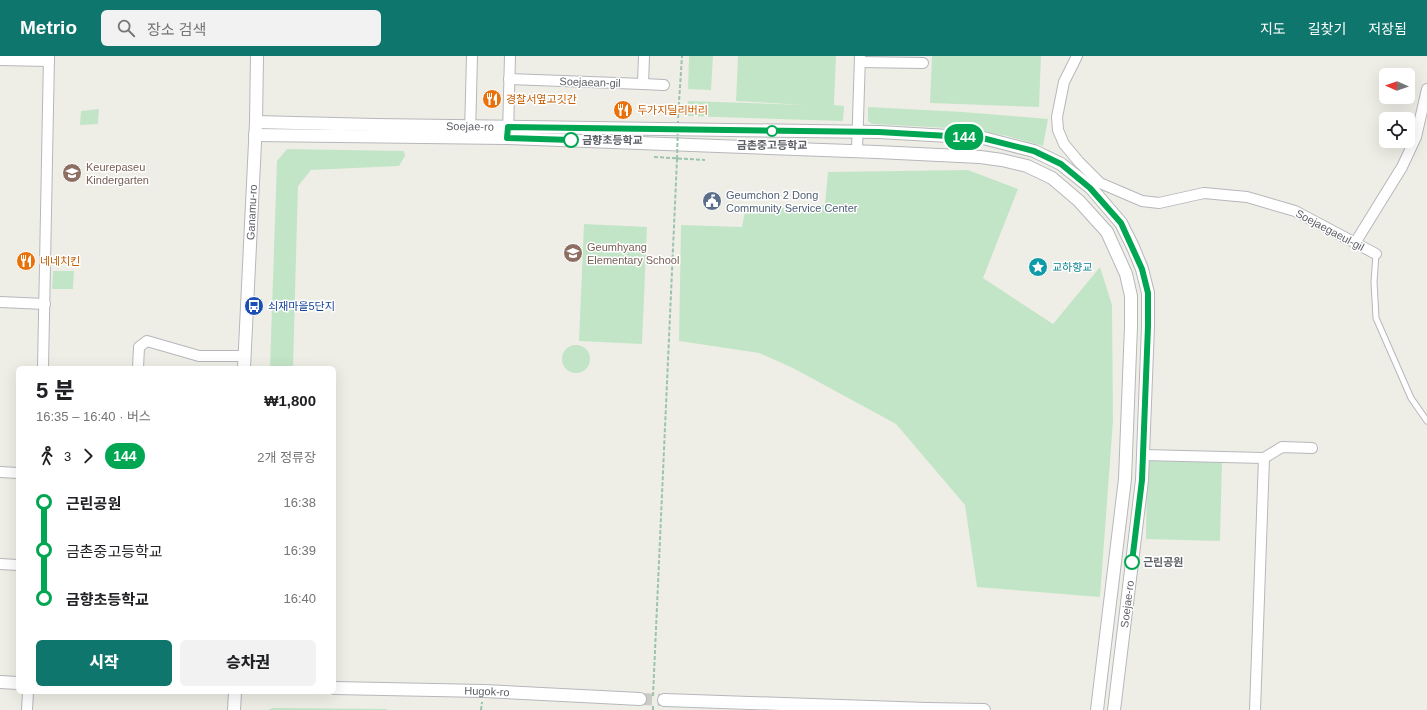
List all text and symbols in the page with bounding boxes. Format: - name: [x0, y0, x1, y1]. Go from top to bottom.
- search box: [101, 10, 381, 46]
- text: Metrio: [20, 17, 77, 38]
- icon: search: [115, 17, 137, 39]
- text: 장소 검색: [147, 21, 206, 38]
- text: 지도: [1260, 21, 1286, 37]
- text: 길찾기: [1308, 21, 1346, 37]
- text: 저장됨: [1368, 21, 1407, 37]
- north arrow: [1379, 68, 1415, 104]
- map controls: [1379, 68, 1415, 148]
- street label: Soejaean-gil: [559, 75, 621, 89]
- restaurant icon: 경찰서옆고깃간: [481, 88, 503, 110]
- place label: 경찰서옆고깃간: [506, 93, 577, 105]
- restaurant icon: 두가지딜리버리: [612, 99, 634, 121]
- place label: 두가지딜리버리: [637, 104, 708, 116]
- button: locate: [1379, 112, 1415, 148]
- street label: Soejae-ro: [446, 120, 494, 133]
- line badge: 144: [941, 124, 987, 150]
- marker: 금촌중고등학교: [766, 125, 778, 137]
- text: 144: [952, 129, 976, 145]
- marker: 금향초등학교: [563, 132, 579, 148]
- place label: 금향초등학교: [582, 134, 643, 146]
- place label: 금촌중고등학교: [737, 139, 807, 151]
- place label: Keurepaseu Kindergarten: [86, 161, 149, 186]
- school or university icon: Keurepaseu Kindergarten: [61, 162, 83, 184]
- street label: Ganamu-ro: [244, 184, 259, 240]
- place label: Geumchon 2 Dong Community Service Center: [726, 189, 858, 214]
- public building icon: Geumchon 2 Dong Community Service Center: [701, 190, 723, 212]
- street label: Soejaegaeul-gil: [1294, 207, 1366, 253]
- place label: Geumhyang Elementary School: [587, 241, 679, 266]
- school or university icon: Geumhyang Elementary School: [562, 242, 584, 264]
- restaurant icon: 네네치킨: [15, 250, 37, 272]
- place label: 네네치킨: [40, 255, 80, 267]
- place icon: 교하향교: [1027, 256, 1049, 278]
- place label: 교하향교: [1052, 261, 1092, 273]
- bus stop icon: 쇠재마을5단지: [243, 295, 265, 317]
- place label: 쇠재마을5단지: [268, 300, 335, 312]
- text: 5 분: [36, 378, 75, 403]
- text: ₩1,800: [264, 392, 316, 409]
- text: 16:35 – 16:40 · 버스: [36, 409, 151, 424]
- icon: walk: [36, 445, 58, 467]
- icon: forward: [77, 445, 99, 467]
- text: 144: [113, 448, 137, 464]
- text: 3: [64, 449, 71, 464]
- text: 2개 정류장: [257, 450, 316, 465]
- text: 근린공원: [66, 495, 121, 512]
- text: 16:38: [283, 495, 316, 510]
- text: 금촌중고등학교: [66, 543, 163, 560]
- text: 16:39: [283, 543, 316, 558]
- marker: 근린공원: [1124, 554, 1140, 570]
- place label: 근린공원: [1143, 556, 1183, 568]
- street label: Soejae-ro: [1118, 580, 1136, 628]
- text: 금향초등학교: [66, 591, 149, 608]
- text: 16:40: [283, 591, 316, 606]
- button: 시작: [36, 640, 172, 686]
- button: 승차권: [180, 640, 316, 686]
- street label: Hugok-ro: [464, 685, 510, 698]

